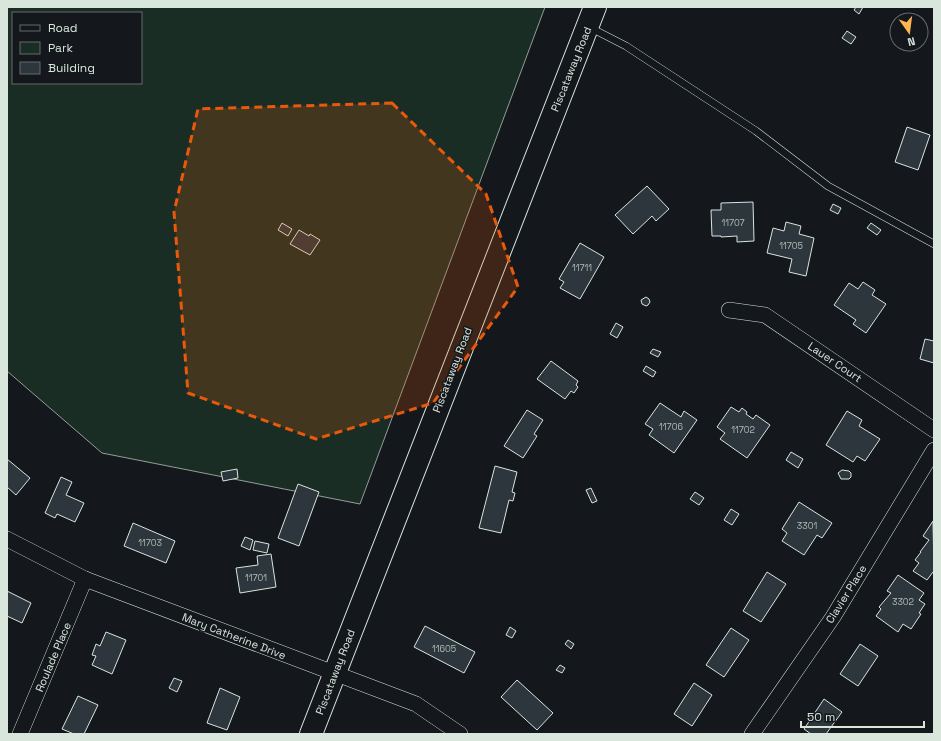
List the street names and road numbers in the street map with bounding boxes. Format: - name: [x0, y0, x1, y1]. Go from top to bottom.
- street label: Piscataway Road: [548, 24, 594, 114]
- street label: Piscataway Road: [429, 325, 475, 415]
- street label: Lauer Court: [805, 339, 865, 385]
- street label: Clavier Place: [822, 562, 870, 626]
- street label: Mary Catherine Drive: [180, 610, 288, 662]
- street label: Roulade Place: [32, 620, 74, 694]
- street label: Piscataway Road: [312, 627, 358, 717]

